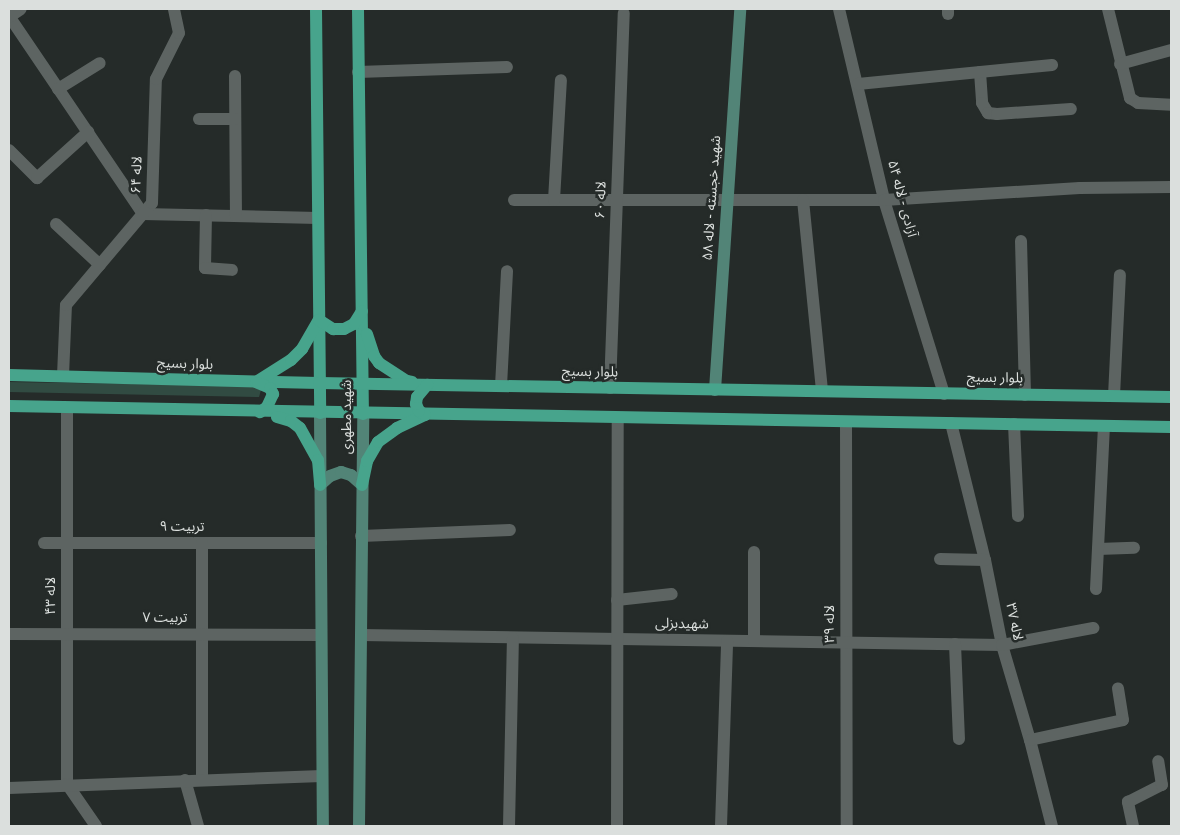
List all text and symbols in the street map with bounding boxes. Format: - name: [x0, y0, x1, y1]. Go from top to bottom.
- street label: شهید خجسته - لاله ۵۸: [700, 135, 726, 261]
- street label: لاله ۶۴: [129, 156, 147, 194]
- street label: آزادی - لاله ۵۴: [883, 159, 919, 239]
- street label: لاله ۶۰: [593, 181, 611, 219]
- street label: بلوار بسیج: [157, 356, 213, 374]
- street label: بلوار بسیج: [562, 364, 618, 382]
- street label: بلوار بسیج: [967, 370, 1023, 388]
- street label: شهید مطهری: [340, 380, 356, 454]
- street label: تربیت ۹: [160, 520, 204, 536]
- street label: لاله ۴۳: [44, 577, 60, 615]
- street label: لاله ۳۷: [1001, 602, 1025, 642]
- street label: لاله ۳۹: [823, 605, 839, 643]
- street label: تربیت ۷: [143, 611, 187, 627]
- street label: شهیدبزلی: [655, 616, 709, 634]

